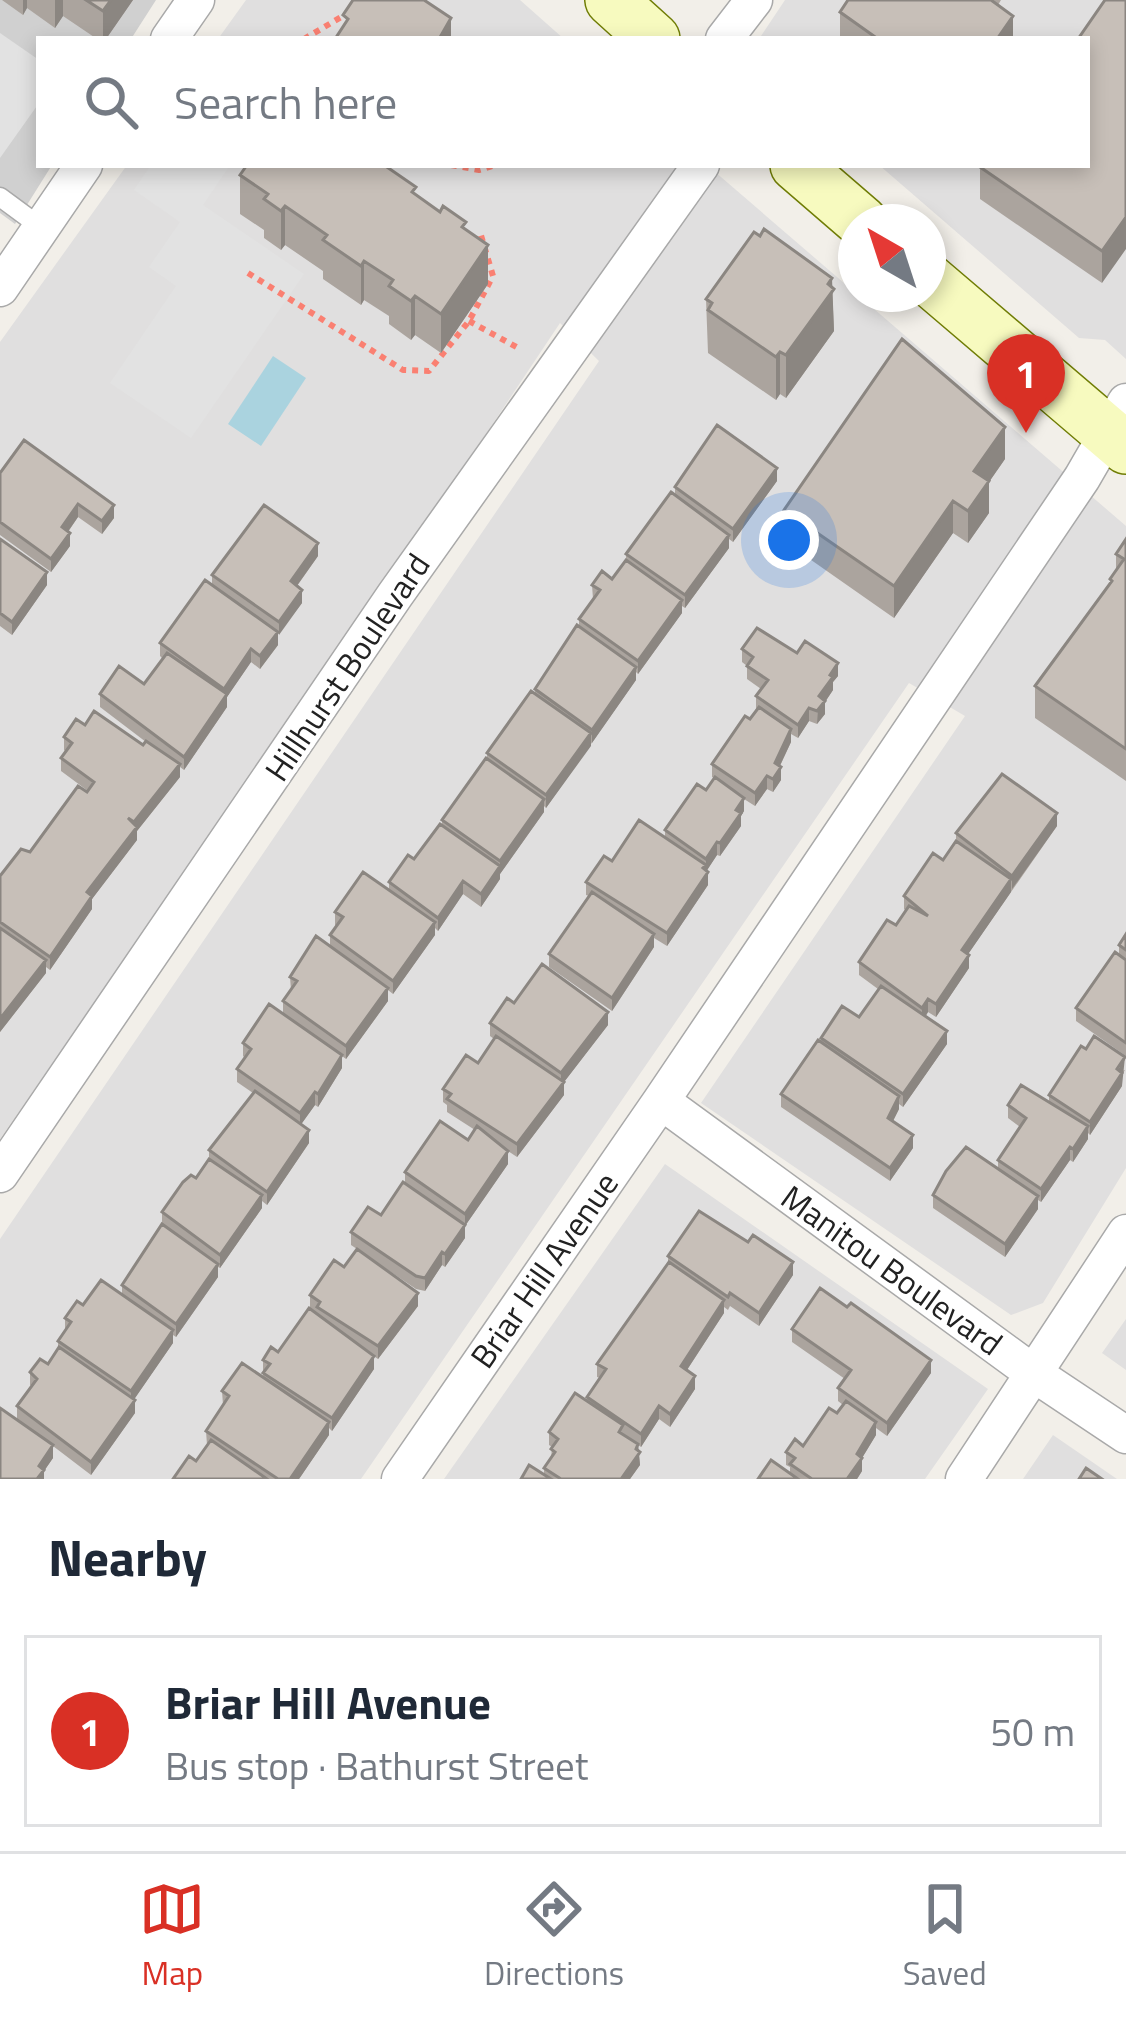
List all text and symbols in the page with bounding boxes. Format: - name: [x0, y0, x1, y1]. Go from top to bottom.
- search box: [36, 36, 1090, 168]
- text: Search here: [174, 68, 397, 136]
- icon: search: [78, 69, 144, 135]
- north arrow: [838, 204, 946, 312]
- pin: 1: [987, 334, 1065, 433]
- your location: [759, 510, 819, 570]
- street label: Hillhurst Boulevard: [252, 543, 442, 791]
- street label: Briar Hill Avenue: [458, 1162, 630, 1378]
- street label: Manitou Boulevard: [771, 1173, 1013, 1367]
- text: Nearby: [48, 1518, 207, 1596]
- text: Briar Hill Avenue: [165, 1668, 491, 1736]
- text: 1: [79, 1702, 101, 1761]
- text: 50 m: [990, 1702, 1075, 1761]
- text: Bus stop · Bathurst Street: [165, 1736, 588, 1795]
- tab: Map: [139, 1876, 205, 1998]
- tab: Directions: [484, 1876, 624, 1998]
- tab: Saved: [903, 1876, 987, 1998]

